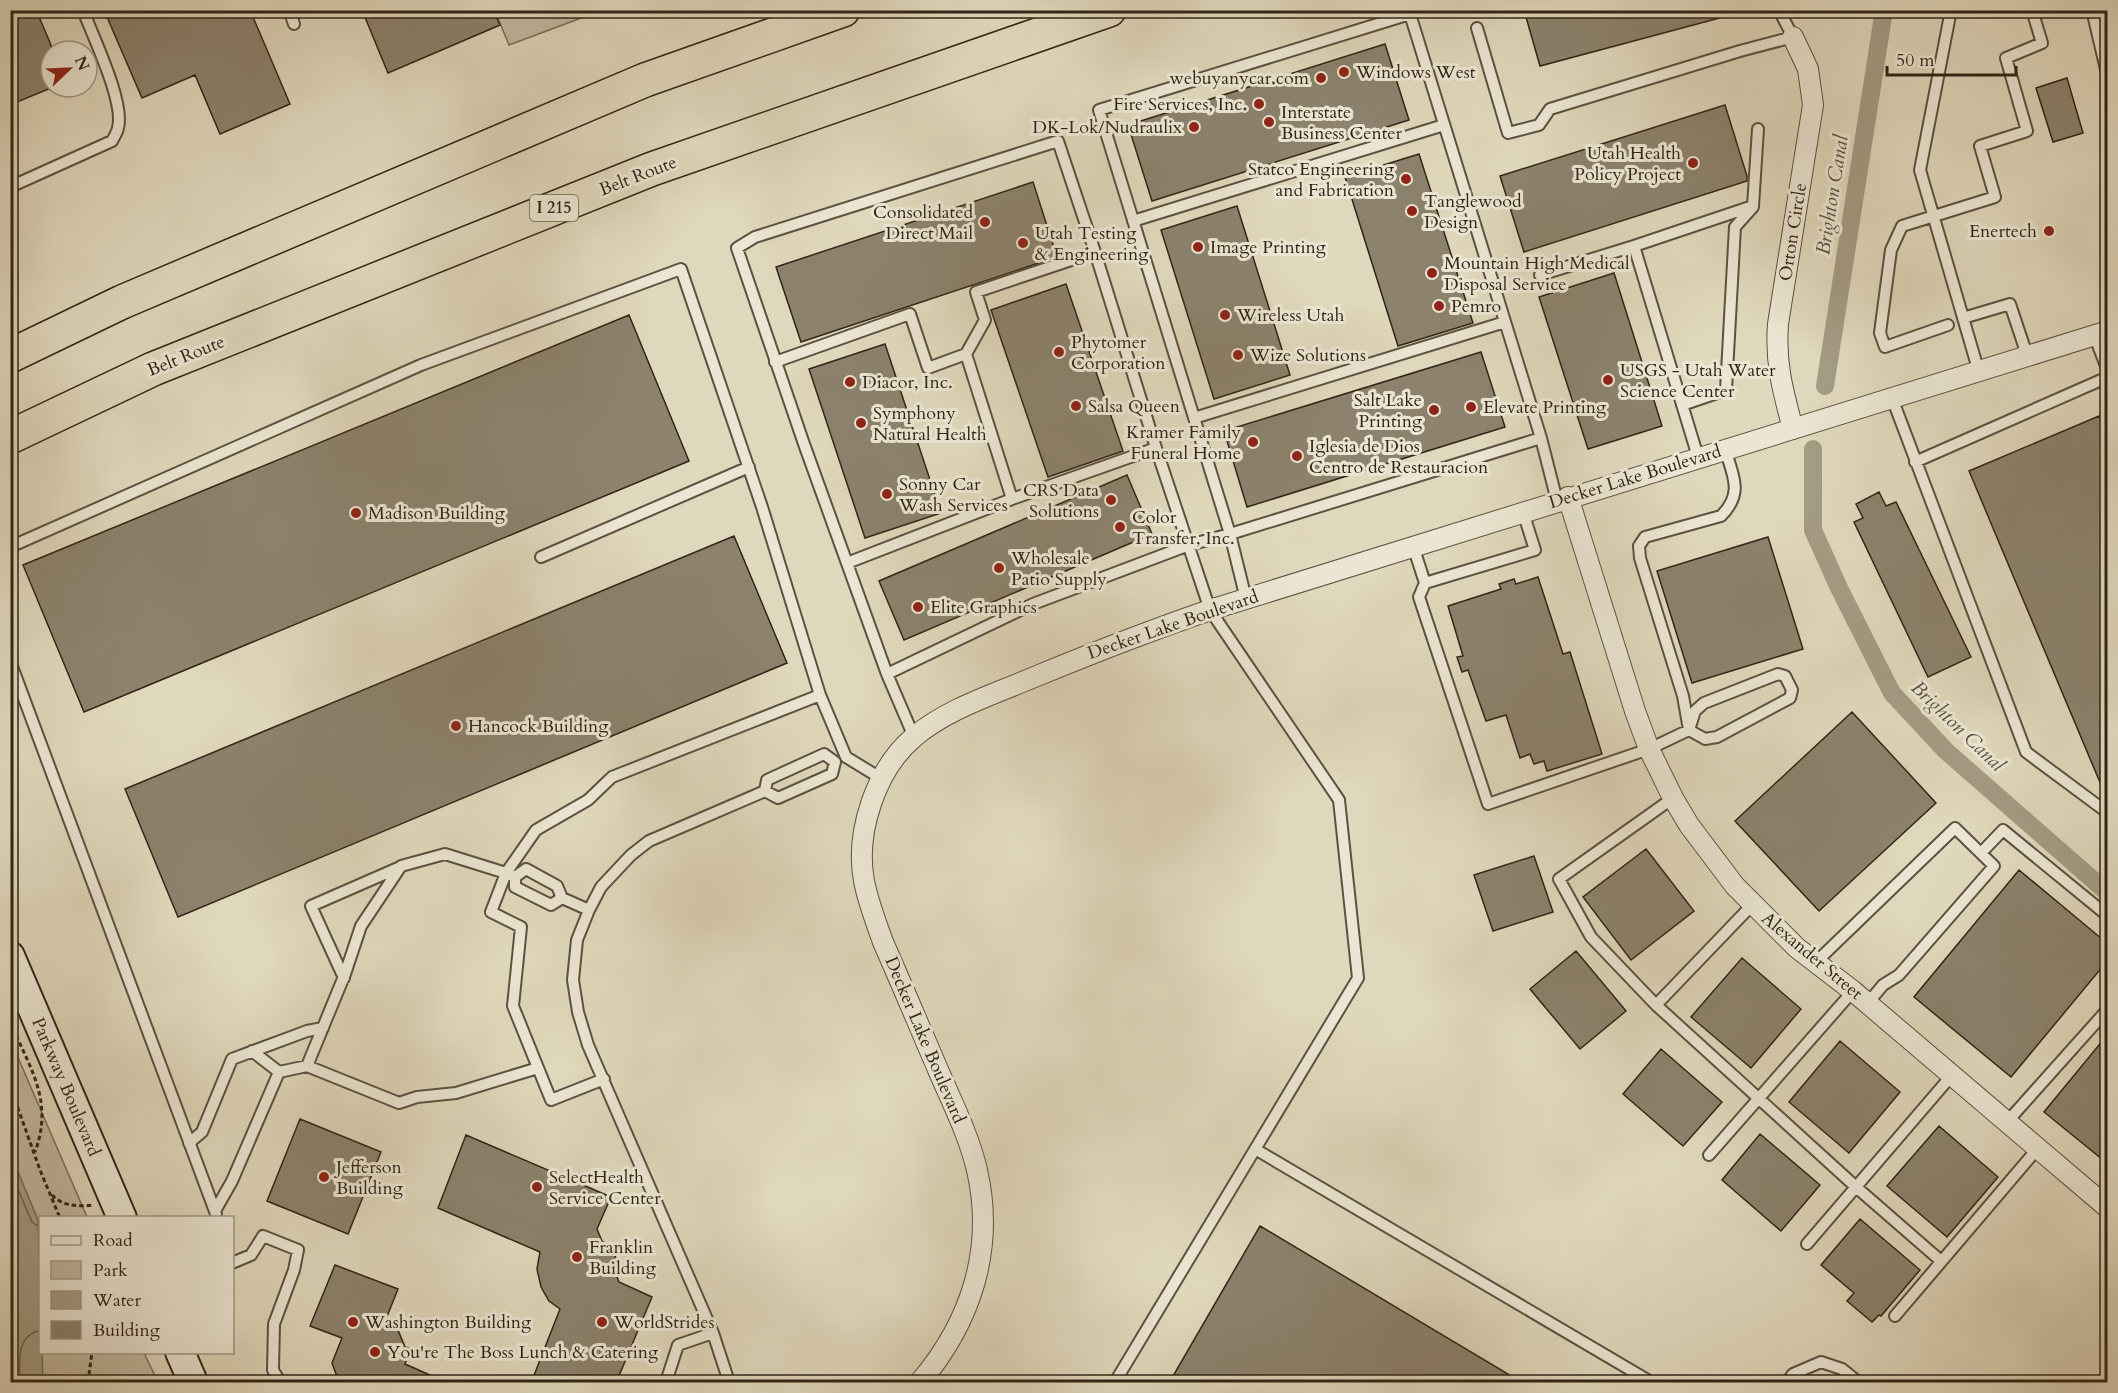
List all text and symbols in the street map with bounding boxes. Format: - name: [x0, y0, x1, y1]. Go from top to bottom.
- north arrow: [39, 39, 99, 99]
- scale bar: [1887, 39, 2016, 77]
- text: 50 m: [1896, 48, 1935, 73]
- text: N: [69, 53, 95, 74]
- place label: Windows West: [1355, 60, 1476, 85]
- marker: Windows West: [1337, 65, 1351, 79]
- place label: webuyanycar.com: [1170, 66, 1310, 91]
- marker: webuyanycar.com: [1314, 71, 1328, 85]
- place label: Fire Services, Inc.: [1113, 92, 1247, 117]
- marker: Fire Services, Inc.: [1252, 97, 1266, 111]
- place label: Interstate Business Center: [1281, 100, 1403, 146]
- place label: DK-Lok/Nudraulix: [1032, 115, 1182, 140]
- marker: Interstate Business Center: [1262, 115, 1276, 129]
- marker: DK-Lok/Nudraulix: [1187, 120, 1201, 134]
- water label: Brighton Canal: [1809, 133, 1855, 257]
- place label: Utah Health Policy Project: [1574, 141, 1681, 187]
- street label: Belt Route: [595, 150, 681, 202]
- marker: Utah Health Policy Project: [1686, 156, 1700, 170]
- place label: Statco Engineering and Fabrication: [1248, 157, 1395, 203]
- marker: Statco Engineering and Fabrication: [1399, 172, 1413, 186]
- street label: Orton Circle: [1773, 181, 1813, 283]
- place label: Tanglewood Design: [1424, 189, 1522, 235]
- road number: I 215: [530, 195, 578, 221]
- place label: Consolidated Direct Mail: [873, 200, 973, 246]
- marker: Tanglewood Design: [1405, 204, 1419, 218]
- marker: Consolidated Direct Mail: [978, 215, 992, 229]
- place label: Enertech: [1969, 219, 2037, 244]
- place label: Utah Testing & Engineering: [1035, 221, 1149, 267]
- marker: Enertech: [2042, 224, 2056, 238]
- place label: Image Printing: [1210, 235, 1327, 260]
- marker: Utah Testing & Engineering: [1016, 236, 1030, 250]
- marker: Image Printing: [1191, 240, 1205, 254]
- place label: Mountain High Medical Disposal Service: [1444, 251, 1630, 297]
- marker: Mountain High Medical Disposal Service: [1425, 266, 1439, 280]
- place label: Pemro: [1451, 294, 1502, 319]
- marker: Pemro: [1432, 299, 1446, 313]
- place label: Wireless Utah: [1236, 303, 1344, 328]
- marker: Wireless Utah: [1218, 308, 1232, 322]
- street label: Belt Route: [144, 329, 228, 383]
- place label: Phytomer Corporation: [1071, 330, 1166, 376]
- place label: Wize Solutions: [1249, 343, 1366, 368]
- marker: Phytomer Corporation: [1052, 345, 1066, 359]
- marker: Wize Solutions: [1231, 348, 1245, 362]
- place label: USGS - Utah Water Science Center: [1620, 358, 1776, 404]
- place label: Diacor, Inc.: [862, 370, 953, 395]
- marker: USGS - Utah Water Science Center: [1601, 373, 1615, 387]
- marker: Diacor, Inc.: [843, 375, 857, 389]
- place label: Salt Lake Printing: [1354, 388, 1423, 434]
- place label: Salsa Queen: [1088, 394, 1181, 419]
- place label: Elevate Printing: [1483, 395, 1607, 420]
- marker: Salsa Queen: [1069, 399, 1083, 413]
- marker: Elevate Printing: [1464, 400, 1478, 414]
- place label: Symphony Natural Health: [873, 401, 987, 447]
- marker: Salt Lake Printing: [1427, 403, 1441, 417]
- marker: Symphony Natural Health: [854, 416, 868, 430]
- place label: Kramer Family Funeral Home: [1126, 420, 1241, 466]
- place label: Iglesia de Dios Centro de Restauracion: [1309, 434, 1489, 480]
- marker: Kramer Family Funeral Home: [1246, 435, 1260, 449]
- street label: Decker Lake Boulevard: [1546, 439, 1725, 515]
- marker: Iglesia de Dios Centro de Restauracion: [1290, 449, 1304, 463]
- place label: Sonny Car Wash Services: [898, 472, 1008, 518]
- place label: CRS Data Solutions: [1023, 478, 1099, 524]
- marker: Sonny Car Wash Services: [880, 487, 894, 501]
- marker: CRS Data Solutions: [1104, 493, 1118, 507]
- place label: Madison Building: [368, 501, 506, 526]
- place label: Color Transfer, Inc.: [1132, 505, 1235, 551]
- marker: Madison Building: [349, 506, 363, 520]
- marker: Color Transfer, Inc.: [1113, 520, 1127, 534]
- place label: Wholesale Patio Supply: [1010, 546, 1107, 592]
- marker: Wholesale Patio Supply: [992, 561, 1006, 575]
- street label: Decker Lake Boulevard: [1084, 584, 1262, 666]
- place label: Elite Graphics: [930, 595, 1037, 620]
- marker: Elite Graphics: [911, 600, 925, 614]
- water label: Brighton Canal: [1905, 674, 2011, 778]
- place label: Hancock Building: [468, 714, 609, 739]
- marker: Hancock Building: [449, 719, 463, 733]
- street label: Alexander Street: [1756, 906, 1868, 1006]
- street label: Decker Lake Boulevard: [878, 953, 972, 1128]
- street label: Parkway Boulevard: [25, 1014, 107, 1161]
- place label: Jefferson Building: [333, 1155, 404, 1201]
- place label: SelectHealth Service Center: [549, 1165, 661, 1211]
- marker: Jefferson Building: [317, 1170, 331, 1184]
- marker: SelectHealth Service Center: [530, 1180, 544, 1194]
- legend: [39, 1216, 234, 1354]
- text: Road: [93, 1228, 133, 1253]
- place label: Franklin Building: [589, 1235, 657, 1281]
- marker: Franklin Building: [570, 1250, 584, 1264]
- text: Park: [93, 1258, 128, 1283]
- text: Water: [92, 1288, 142, 1313]
- place label: Washington Building: [364, 1310, 532, 1335]
- place label: WorldStrides: [613, 1310, 714, 1335]
- marker: Washington Building: [346, 1315, 360, 1329]
- marker: WorldStrides: [595, 1315, 609, 1329]
- text: Building: [93, 1318, 161, 1343]
- place label: You're The Boss Lunch & Catering: [387, 1340, 659, 1365]
- marker: You're The Boss Lunch & Catering: [368, 1345, 382, 1359]

